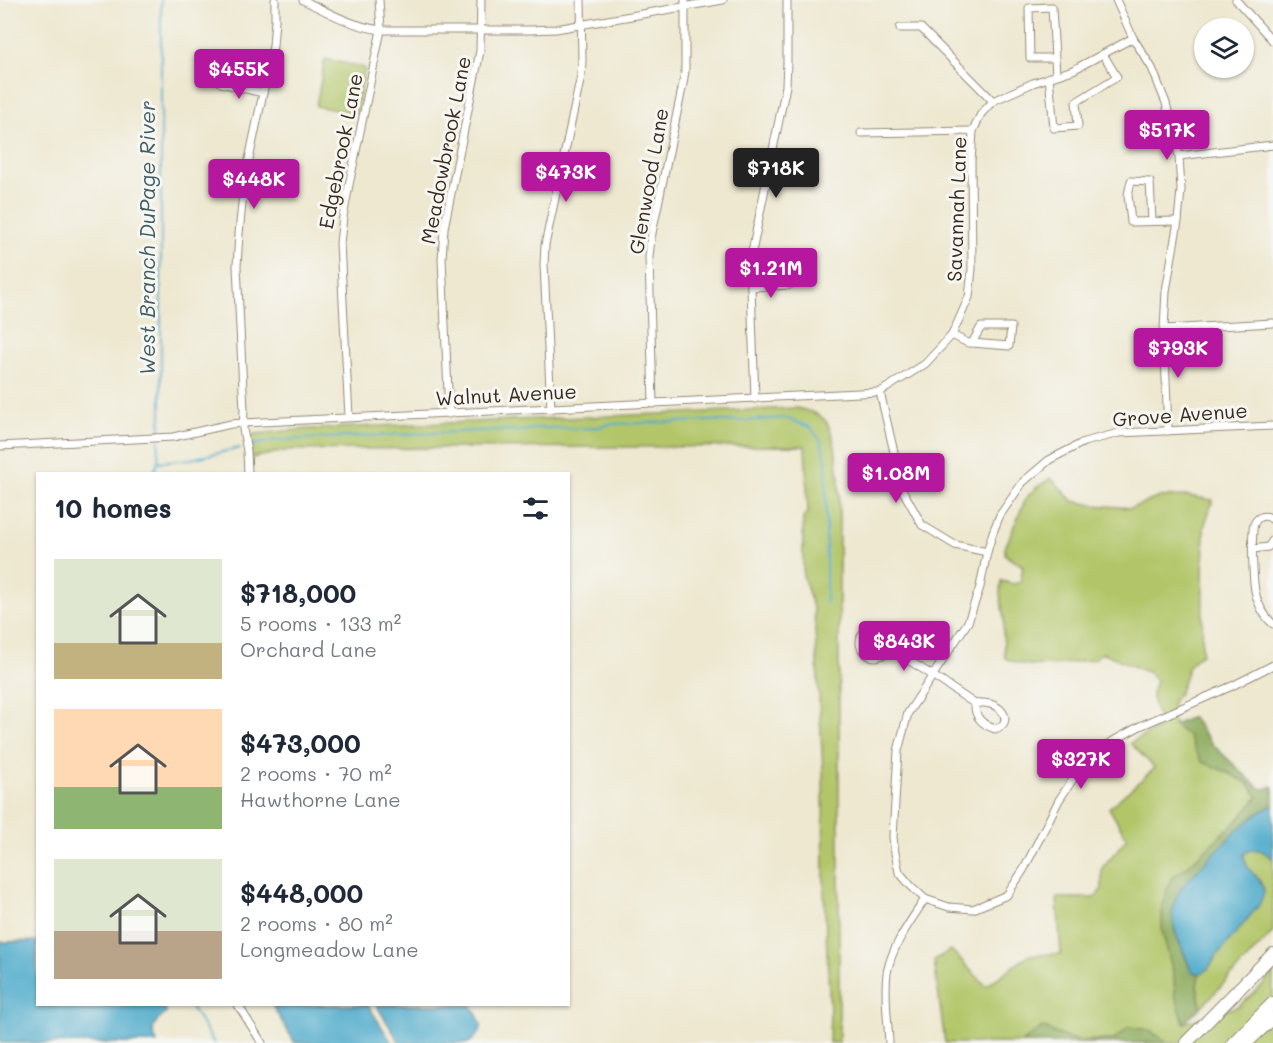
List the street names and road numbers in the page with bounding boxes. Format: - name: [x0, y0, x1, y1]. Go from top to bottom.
- street label: Meadowbrook Lane: [414, 54, 476, 246]
- street label: Edgebrook Lane: [312, 71, 368, 231]
- street label: Glenwood Lane: [622, 106, 674, 256]
- street label: Savannah Lane: [940, 136, 972, 282]
- street label: Walnut Avenue: [435, 377, 577, 411]
- street label: Grove Avenue: [1112, 396, 1248, 432]

